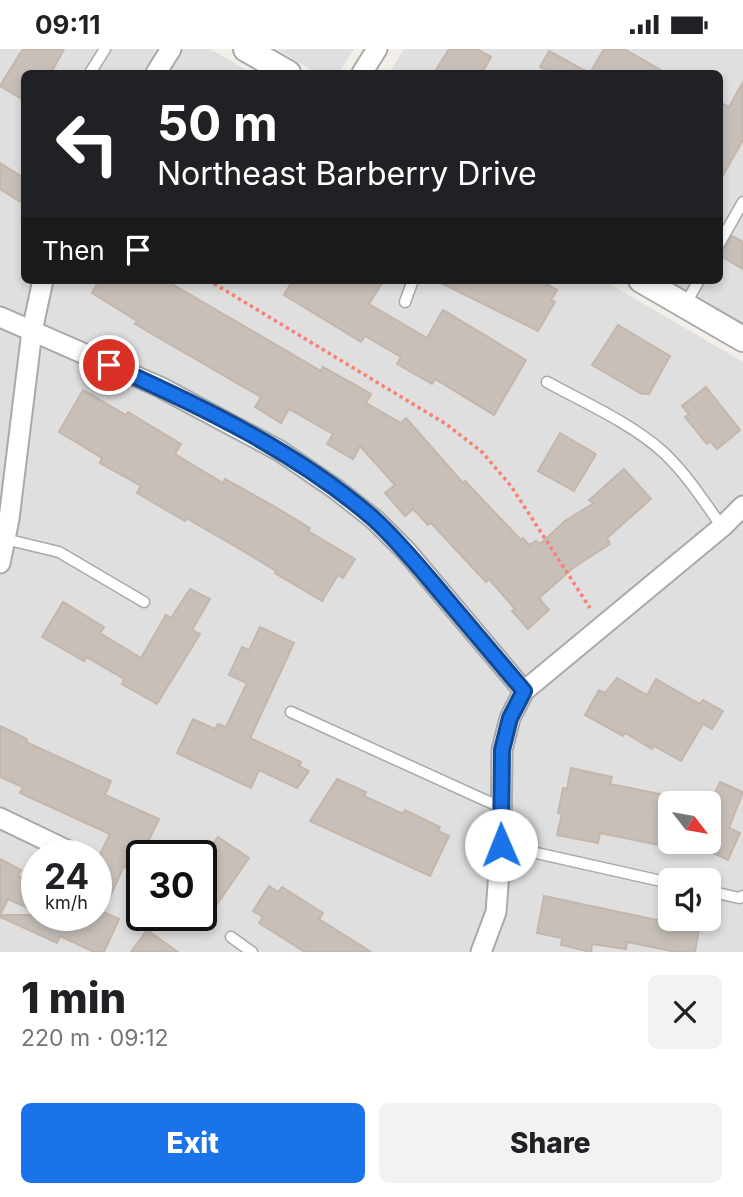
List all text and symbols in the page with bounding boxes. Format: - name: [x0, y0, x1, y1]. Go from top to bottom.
- text: 09:11: [35, 9, 101, 40]
- text: 50 m: [157, 94, 278, 153]
- icon: left: [42, 98, 133, 189]
- text: Northeast Barberry Drive: [157, 154, 537, 193]
- icon: arrive: [119, 231, 157, 269]
- text: Then: [42, 235, 105, 266]
- pin: [79, 335, 139, 395]
- icon: arrive: [90, 346, 128, 384]
- north arrow: [658, 791, 721, 854]
- map controls: [658, 791, 721, 931]
- position arrow: [464, 808, 538, 882]
- speed limit sign: 30: [126, 840, 217, 931]
- text: 24: [44, 855, 89, 897]
- button: sound: [658, 868, 721, 931]
- text: km/h: [45, 892, 88, 913]
- text: 1 min: [21, 972, 126, 1023]
- button: close: [648, 975, 722, 1049]
- text: 220 m · 09:12: [21, 1024, 169, 1052]
- button: Exit: [21, 1103, 365, 1183]
- button: Share: [379, 1103, 722, 1183]

